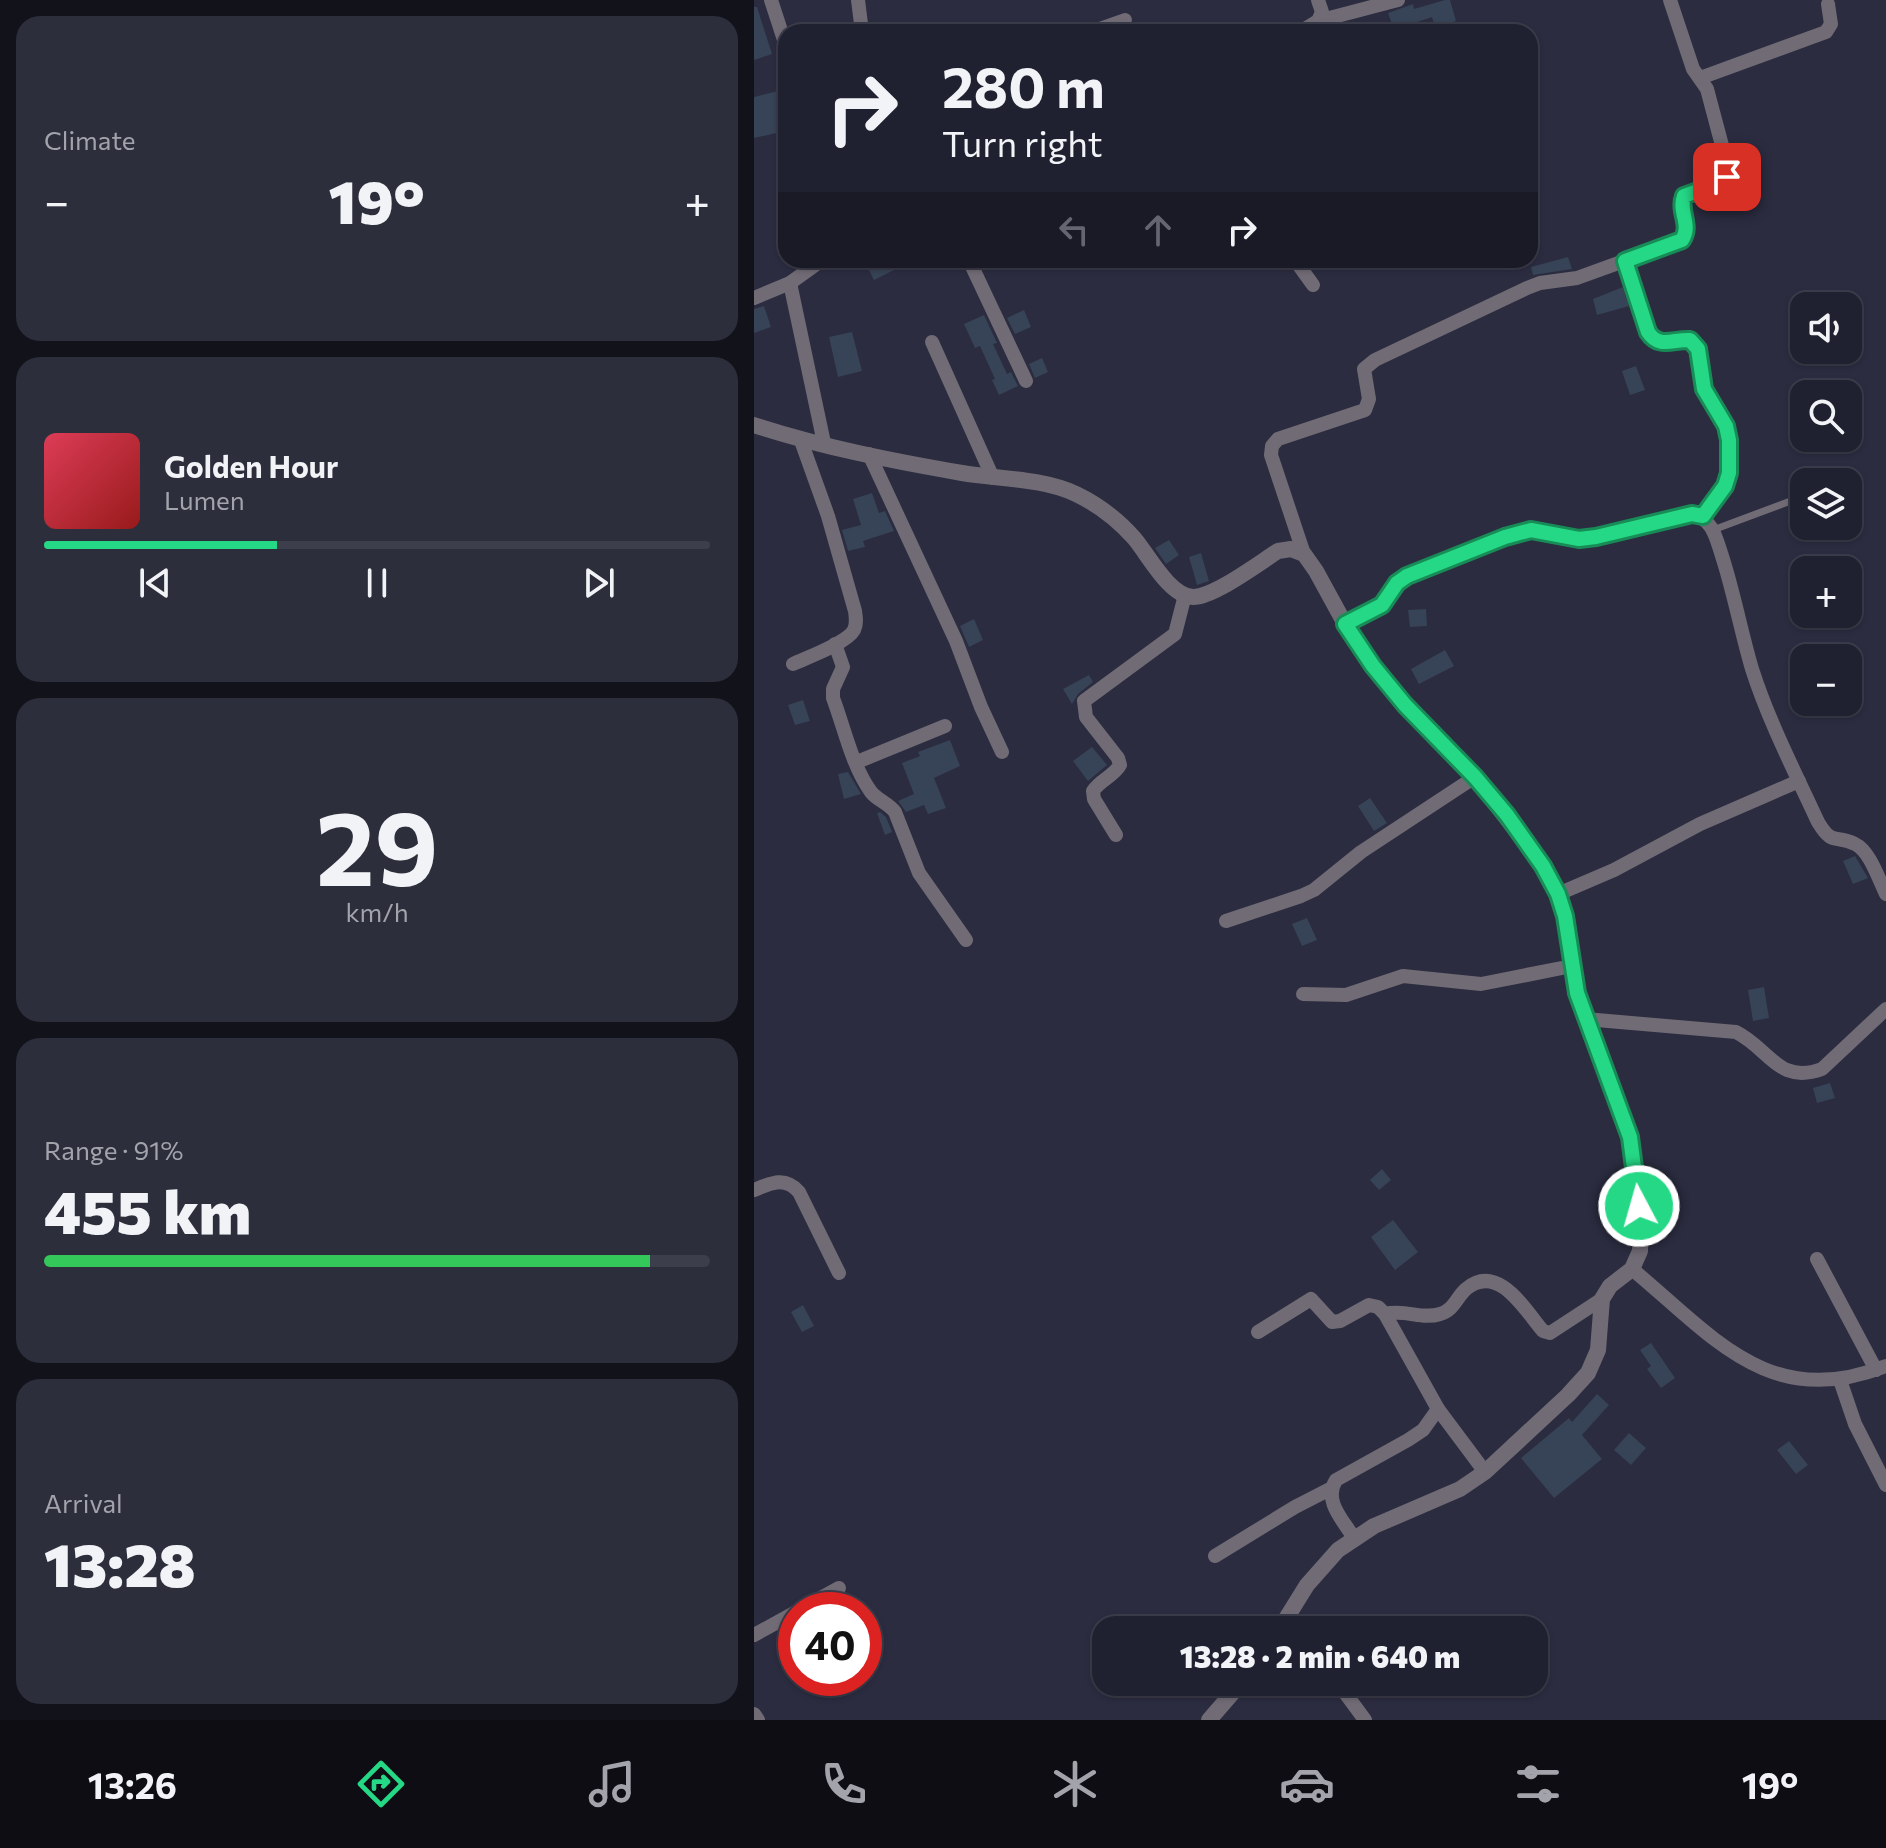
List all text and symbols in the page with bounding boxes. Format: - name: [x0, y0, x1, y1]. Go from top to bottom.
- text: 280 m: [942, 51, 1105, 120]
- icon: right: [810, 56, 914, 160]
- text: Turn right: [942, 120, 1103, 164]
- text: Climate: [44, 124, 136, 155]
- pin: [1693, 143, 1761, 211]
- icon: arrive: [1705, 155, 1749, 199]
- text: 19°: [328, 163, 425, 236]
- text: −: [44, 173, 69, 227]
- text: +: [684, 173, 710, 227]
- icon: left: [1052, 208, 1096, 252]
- icon: ahead: [1136, 208, 1180, 252]
- icon: right: [1220, 208, 1264, 252]
- map controls: [1790, 292, 1862, 716]
- button: sound: [1790, 292, 1862, 364]
- button: search: [1790, 380, 1862, 452]
- text: Golden Hour: [164, 447, 338, 484]
- button: layers: [1790, 468, 1862, 540]
- text: Lumen: [164, 484, 245, 515]
- button: +: [1790, 556, 1862, 628]
- icon: previous: [133, 561, 177, 605]
- icon: pause: [355, 561, 399, 605]
- icon: next: [577, 561, 621, 605]
- button: −: [1790, 644, 1862, 716]
- text: 29: [316, 780, 438, 907]
- text: km/h: [345, 896, 409, 927]
- text: Range · 91%: [44, 1134, 183, 1165]
- position arrow: [1597, 1164, 1681, 1248]
- text: 455 km: [44, 1173, 251, 1246]
- text: Arrival: [44, 1487, 123, 1518]
- text: 13:28: [44, 1526, 196, 1599]
- speed limit sign: 40: [778, 1592, 882, 1696]
- text: 13:28 · 2 min · 640 m: [1180, 1637, 1460, 1674]
- icon: directions: [353, 1756, 409, 1812]
- icon: music: [584, 1756, 640, 1812]
- icon: phone: [816, 1756, 872, 1812]
- icon: climate: [1047, 1756, 1103, 1812]
- icon: car: [1279, 1756, 1335, 1812]
- icon: filters: [1510, 1756, 1566, 1812]
- text: 13:26: [88, 1762, 177, 1806]
- text: 19°: [1742, 1762, 1798, 1806]

